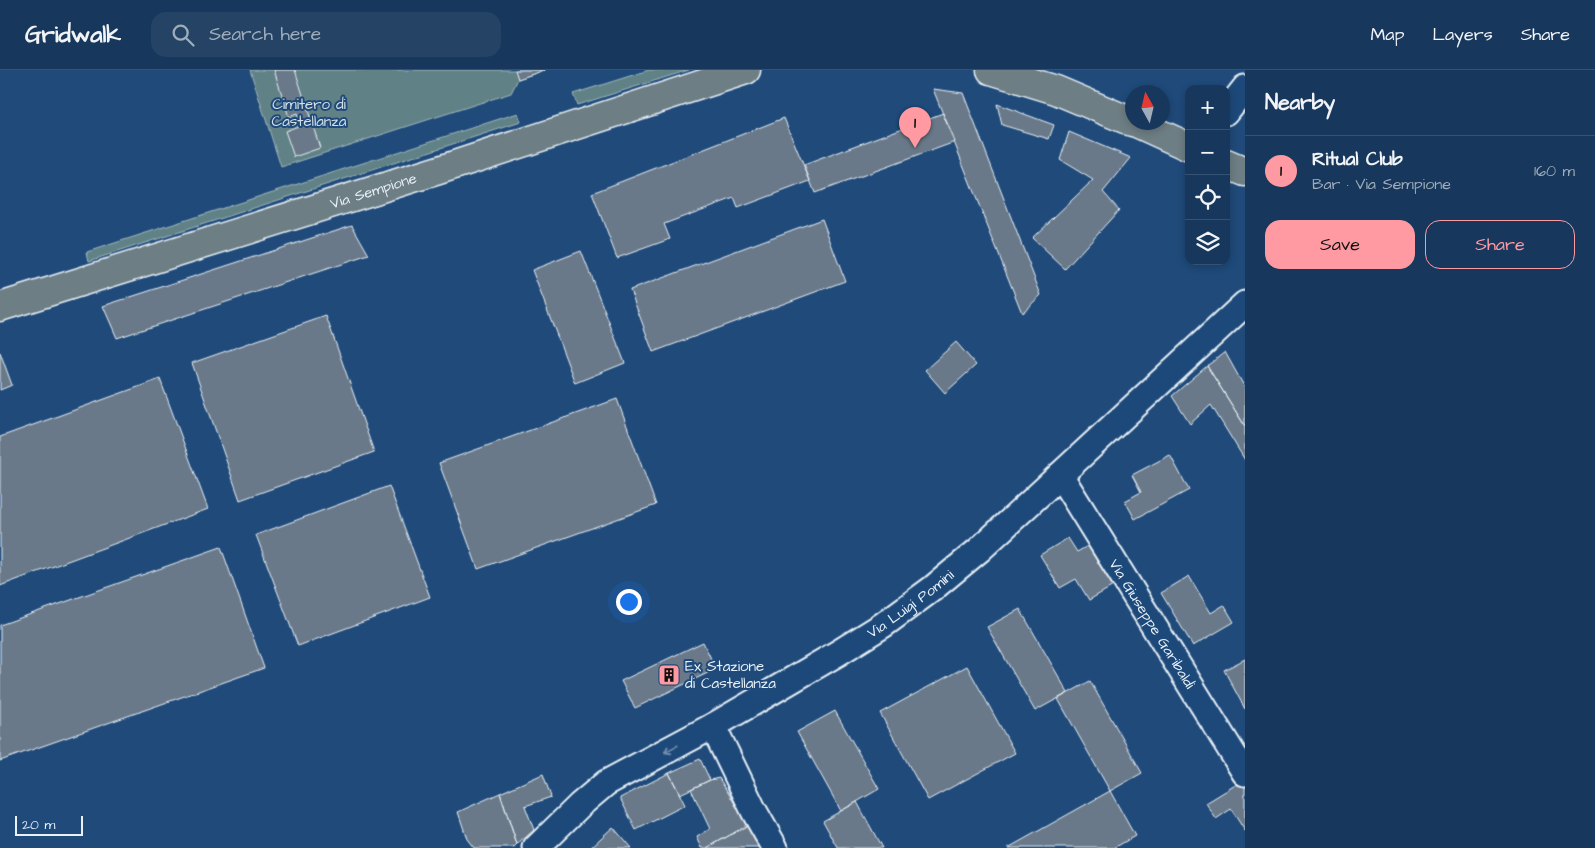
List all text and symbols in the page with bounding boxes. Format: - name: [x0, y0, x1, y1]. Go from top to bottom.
- search box: [151, 12, 501, 57]
- text: Gridwalk: [25, 18, 121, 52]
- icon: search: [169, 21, 197, 49]
- text: Search here: [209, 21, 321, 48]
- text: Map: [1370, 22, 1404, 47]
- text: Layers: [1432, 22, 1493, 47]
- text: Share: [1521, 22, 1570, 47]
- north arrow: [1125, 85, 1170, 130]
- map controls: [1185, 85, 1230, 265]
- button: +: [1185, 85, 1230, 130]
- text: Nearby: [1265, 88, 1335, 117]
- park label: Cimitero di Castellanza: [272, 94, 347, 132]
- pin: 1: [899, 107, 931, 148]
- button: −: [1185, 130, 1230, 175]
- text: Ritual Club: [1312, 146, 1403, 173]
- text: 1: [1280, 160, 1282, 182]
- text: 160 m: [1534, 160, 1575, 182]
- street label: Via Sempione: [327, 167, 419, 214]
- text: Bar · Via Sempione: [1312, 173, 1451, 195]
- button: locate: [1185, 175, 1230, 220]
- button: layers: [1185, 220, 1230, 265]
- button: Save: [1265, 220, 1415, 269]
- button: Share: [1425, 220, 1575, 269]
- street label: Via Giuseppe Garibaldi: [1104, 555, 1201, 693]
- street label: Via Luigi Pomini: [863, 564, 959, 643]
- your location: [616, 589, 642, 615]
- place label: Ex Stazione di Castellanza: [685, 656, 776, 694]
- building icon: Ex Stazione di Castellanza: [657, 663, 681, 687]
- one-way arrow: [663, 744, 678, 754]
- scale bar: [15, 813, 82, 836]
- text: 20 m: [22, 815, 55, 835]

